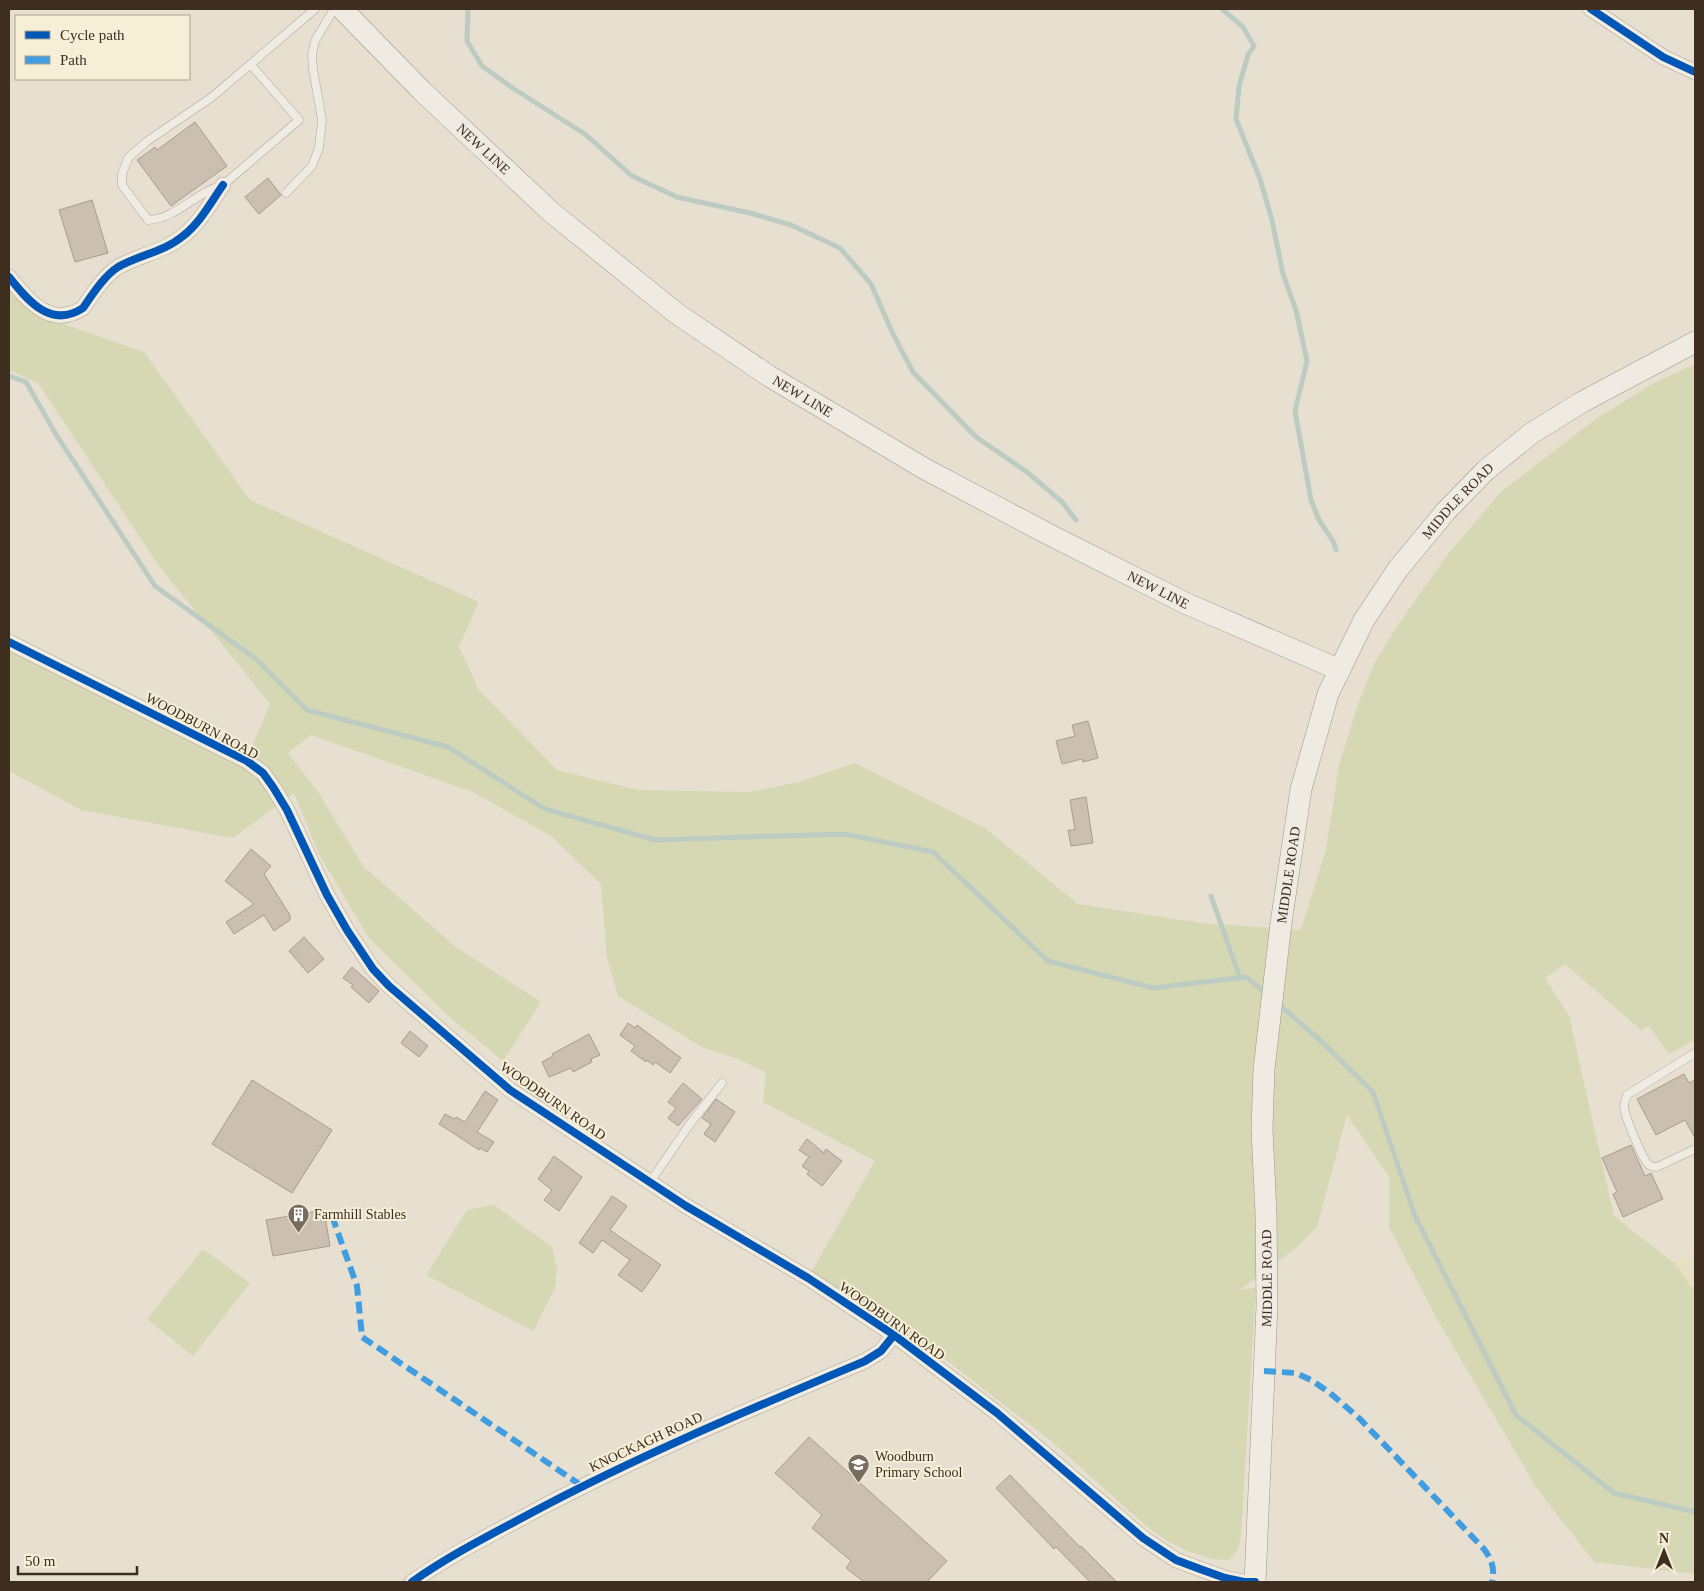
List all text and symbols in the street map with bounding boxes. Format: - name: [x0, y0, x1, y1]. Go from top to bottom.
- legend: [15, 15, 190, 80]
- text: Cycle path: [60, 27, 125, 43]
- text: Path: [60, 52, 87, 68]
- street label: NEW LINE: [454, 120, 513, 177]
- street label: NEW LINE: [770, 373, 836, 420]
- street label: MIDDLE ROAD: [1419, 460, 1496, 541]
- street label: NEW LINE: [1125, 568, 1192, 611]
- street label: WOODBURN ROAD: [143, 690, 261, 762]
- street label: MIDDLE ROAD: [1274, 825, 1303, 924]
- street label: WOODBURN ROAD: [497, 1059, 609, 1143]
- building icon: Farmhill Stables: [286, 1202, 310, 1233]
- place label: Farmhill Stables: [314, 1207, 406, 1222]
- street label: MIDDLE ROAD: [1259, 1229, 1275, 1327]
- street label: WOODBURN ROAD: [836, 1279, 948, 1363]
- street label: KNOCKAGH ROAD: [587, 1409, 705, 1475]
- place label: Woodburn Primary School: [875, 1449, 963, 1480]
- school or university icon: Woodburn Primary School: [847, 1452, 871, 1483]
- north arrow: [1639, 1526, 1689, 1576]
- text: N: [1659, 1531, 1669, 1546]
- scale bar: [18, 1544, 136, 1576]
- text: 50 m: [25, 1553, 56, 1569]

